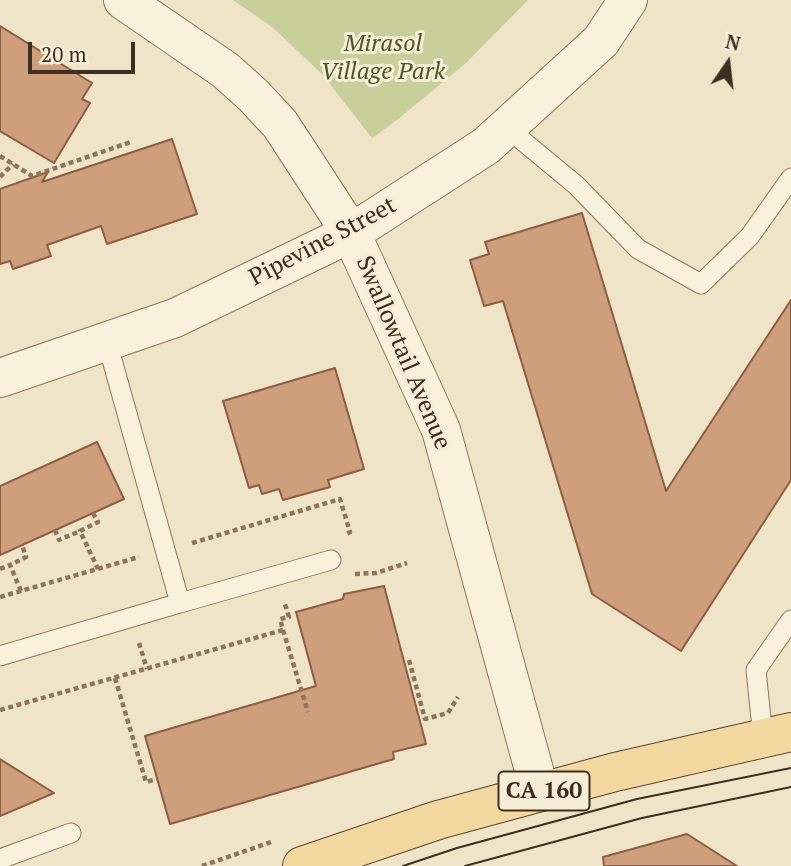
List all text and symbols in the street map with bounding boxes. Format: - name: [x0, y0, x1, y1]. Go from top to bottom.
- scale bar: [32, 28, 138, 72]
- north arrow: [693, 28, 763, 98]
- text: N: [723, 28, 743, 56]
- park label: Mirasol Village Park: [321, 30, 445, 86]
- text: 20 m: [41, 40, 87, 68]
- street label: Pipevine Street: [245, 191, 401, 293]
- street label: Swallowtail Avenue: [349, 252, 457, 454]
- road number: CA 160: [498, 772, 590, 810]

